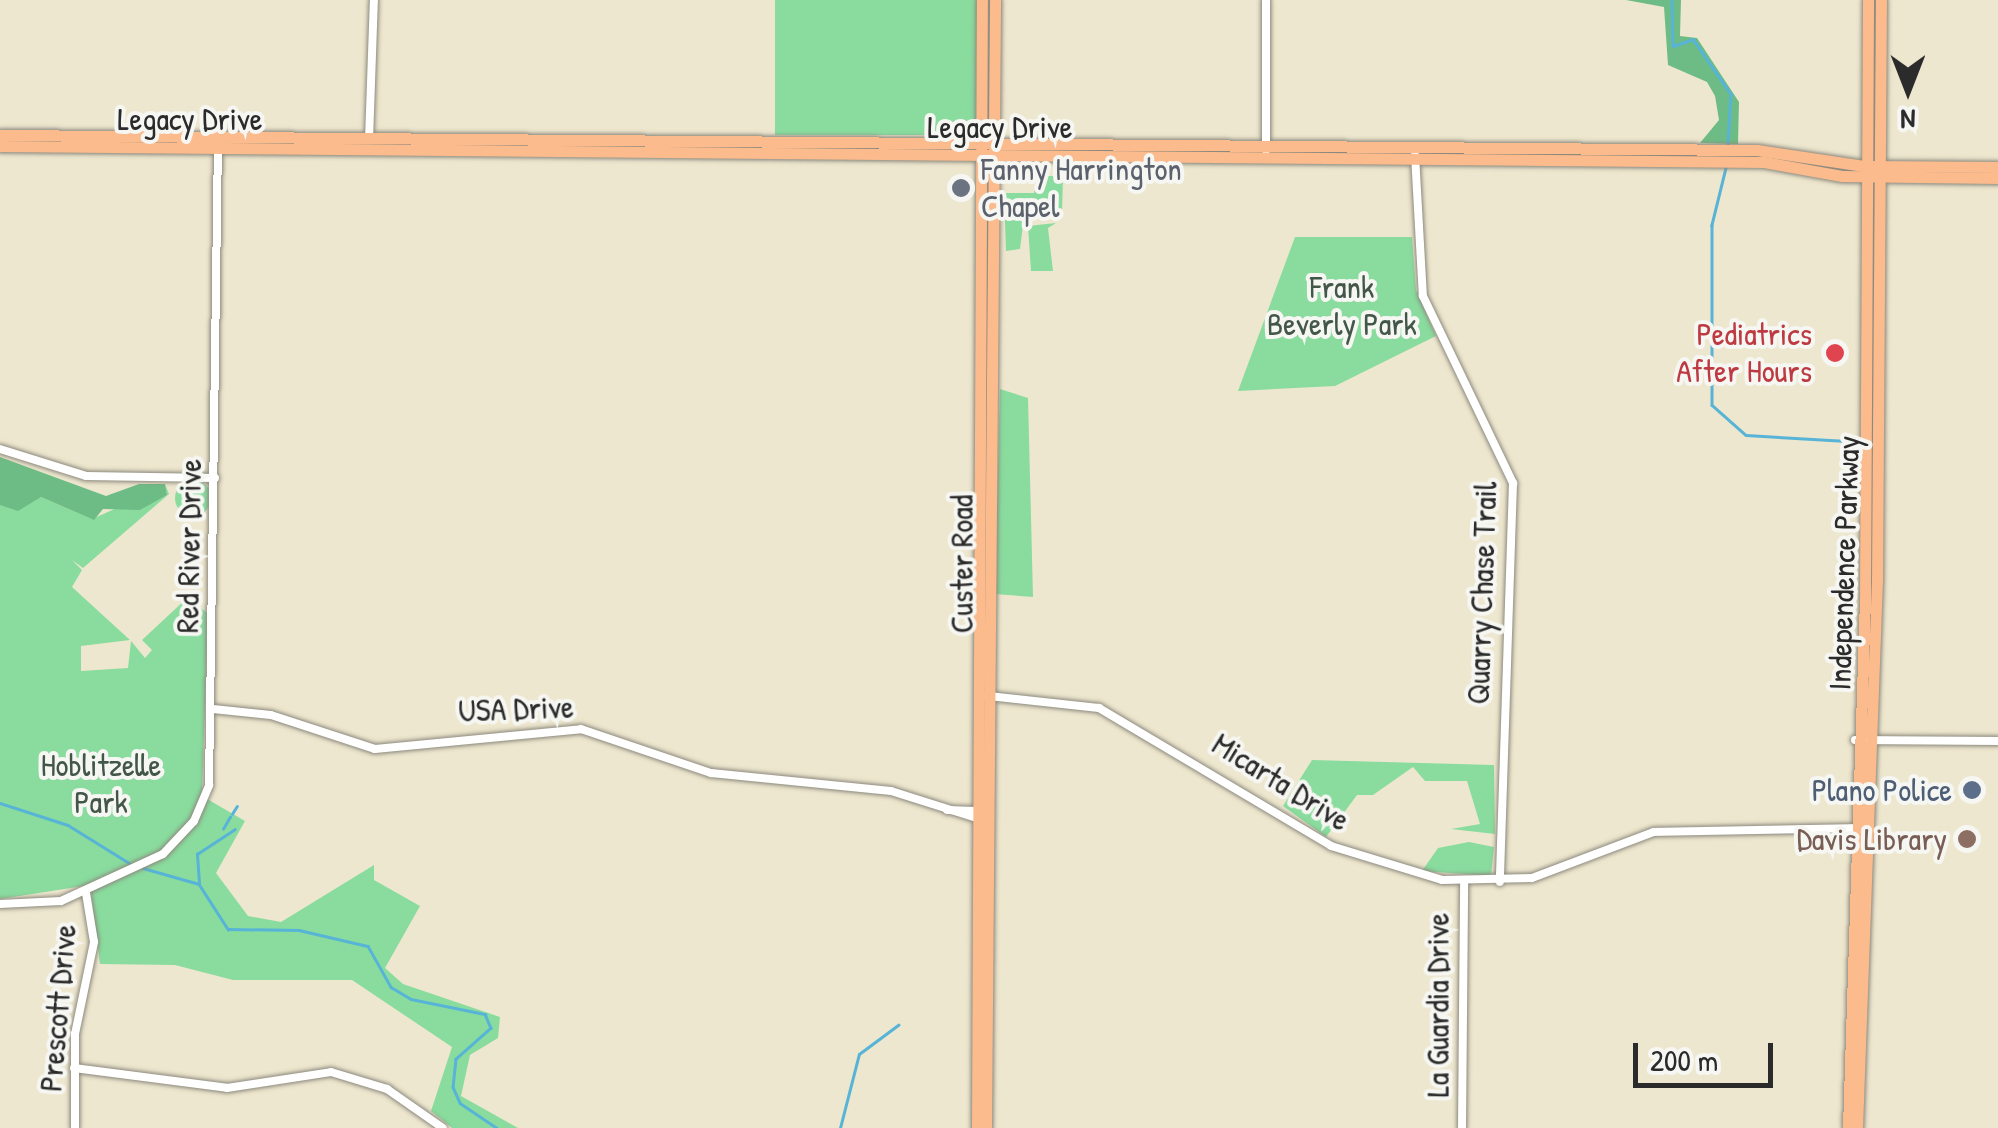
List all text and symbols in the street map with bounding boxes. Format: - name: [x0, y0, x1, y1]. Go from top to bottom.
- north arrow: [1858, 40, 1958, 140]
- street label: Legacy Drive: [118, 100, 262, 138]
- text: N: [1901, 101, 1915, 139]
- street label: Legacy Drive: [928, 108, 1072, 146]
- place label: Fanny Harrington Chapel: [981, 151, 1182, 226]
- marker: Fanny Harrington Chapel: [950, 177, 972, 199]
- park label: Frank Beverly Park: [1267, 269, 1417, 344]
- place label: Pediatrics After Hours: [1676, 316, 1812, 391]
- marker: Pediatrics After Hours: [1822, 340, 1848, 366]
- street label: Independence Parkway: [1820, 435, 1868, 691]
- street label: Red River Drive: [168, 459, 210, 633]
- street label: Quarry Chase Trail: [1459, 481, 1505, 705]
- street label: Custer Road: [943, 495, 981, 633]
- street label: USA Drive: [458, 688, 574, 730]
- street label: Micarta Drive: [1205, 725, 1357, 839]
- park label: Hoblitzelle Park: [41, 747, 161, 822]
- place label: Plano Police: [1812, 771, 1952, 809]
- marker: Plano Police: [1961, 779, 1983, 801]
- place label: Davis Library: [1797, 820, 1947, 858]
- marker: Davis Library: [1956, 828, 1978, 850]
- street label: La Guardia Drive: [1419, 913, 1457, 1097]
- street label: Prescott Drive: [32, 923, 84, 1093]
- scale bar: [1638, 1023, 1778, 1085]
- text: 200 m: [1650, 1040, 1718, 1080]

